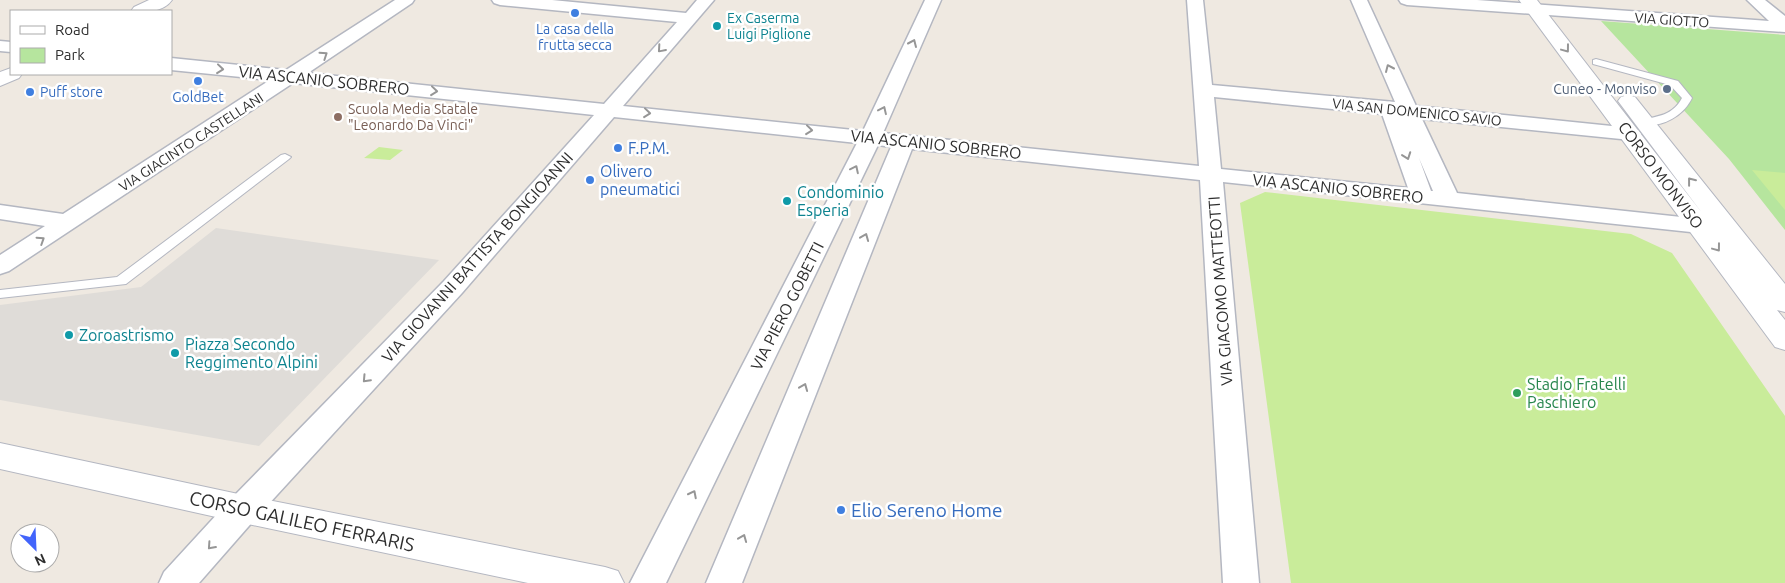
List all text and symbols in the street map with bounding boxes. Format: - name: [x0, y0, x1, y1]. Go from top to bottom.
- marker: La casa della frutta secca: [569, 7, 581, 19]
- street label: VIA GIOTTO: [1634, 9, 1710, 31]
- legend: [10, 10, 172, 75]
- place label: Ex Caserma Luigi Piglione: [727, 10, 811, 42]
- marker: Ex Caserma Luigi Piglione: [711, 20, 723, 32]
- text: Road: [55, 21, 90, 38]
- place label: La casa della frutta secca: [536, 21, 614, 53]
- one-way arrow: [907, 39, 918, 48]
- one-way arrow: [659, 43, 667, 52]
- one-way arrow: [1560, 43, 1568, 52]
- text: Park: [55, 46, 85, 63]
- one-way arrow: [318, 52, 327, 61]
- street label: VIA ASCANIO SOBRERO: [238, 62, 410, 98]
- one-way arrow: [216, 63, 224, 74]
- one-way arrow: [1384, 64, 1395, 73]
- marker: GoldBet: [192, 75, 204, 87]
- place label: Cuneo - Monviso: [1553, 81, 1657, 97]
- marker: Cuneo - Monviso: [1661, 83, 1673, 95]
- place label: Puff store: [40, 84, 103, 100]
- one-way arrow: [430, 85, 438, 96]
- marker: Puff store: [24, 86, 36, 98]
- street label: VIA GIACINTO CASTELLANI: [116, 89, 266, 195]
- place label: GoldBet: [172, 89, 224, 105]
- street label: VIA SAN DOMENICO SAVIO: [1331, 95, 1503, 129]
- place label: Scuola Media Statale "Leonardo Da Vinci": [348, 101, 478, 133]
- one-way arrow: [877, 106, 887, 115]
- one-way arrow: [644, 107, 652, 118]
- marker: Scuola Media Statale "Leonardo Da Vinci": [332, 111, 344, 123]
- street label: CORSO MONVISO: [1615, 118, 1707, 232]
- one-way arrow: [805, 124, 813, 135]
- street label: VIA ASCANIO SOBRERO: [850, 126, 1022, 162]
- place label: F.P.M.: [628, 139, 670, 157]
- marker: F.P.M.: [612, 142, 624, 154]
- street label: VIA GIOVANNI BATTISTA BONGIOANNI: [378, 148, 576, 366]
- one-way arrow: [1401, 151, 1411, 160]
- place label: Olivero pneumatici: [600, 162, 680, 198]
- one-way arrow: [849, 165, 859, 174]
- street label: VIA ASCANIO SOBRERO: [1252, 170, 1424, 206]
- marker: Olivero pneumatici: [584, 174, 596, 186]
- one-way arrow: [1689, 178, 1697, 187]
- place label: Condominio Esperia: [797, 183, 884, 219]
- marker: Condominio Esperia: [781, 195, 793, 207]
- street label: VIA GIACOMO MATTEOTTI: [1204, 196, 1236, 386]
- one-way arrow: [858, 233, 869, 242]
- one-way arrow: [36, 236, 45, 246]
- street label: VIA PIERO GOBETTI: [747, 239, 827, 373]
- one-way arrow: [1711, 242, 1720, 252]
- place label: Zoroastrismo: [79, 326, 174, 344]
- marker: Zoroastrismo: [63, 329, 75, 341]
- place label: Piazza Secondo Reggimento Alpini: [185, 335, 318, 371]
- marker: Piazza Secondo Reggimento Alpini: [169, 347, 181, 359]
- one-way arrow: [363, 373, 372, 382]
- place label: Stadio Fratelli Paschiero: [1527, 375, 1626, 411]
- one-way arrow: [797, 383, 808, 392]
- marker: Stadio Fratelli Paschiero: [1511, 387, 1523, 399]
- street label: CORSO GALILEO FERRARIS: [187, 486, 417, 556]
- one-way arrow: [687, 490, 697, 499]
- place label: Elio Sereno Home: [851, 499, 1002, 521]
- marker: Elio Sereno Home: [835, 504, 847, 516]
- north arrow: [10, 523, 60, 573]
- one-way arrow: [736, 534, 747, 543]
- one-way arrow: [207, 540, 216, 549]
- text: N: [32, 550, 48, 569]

